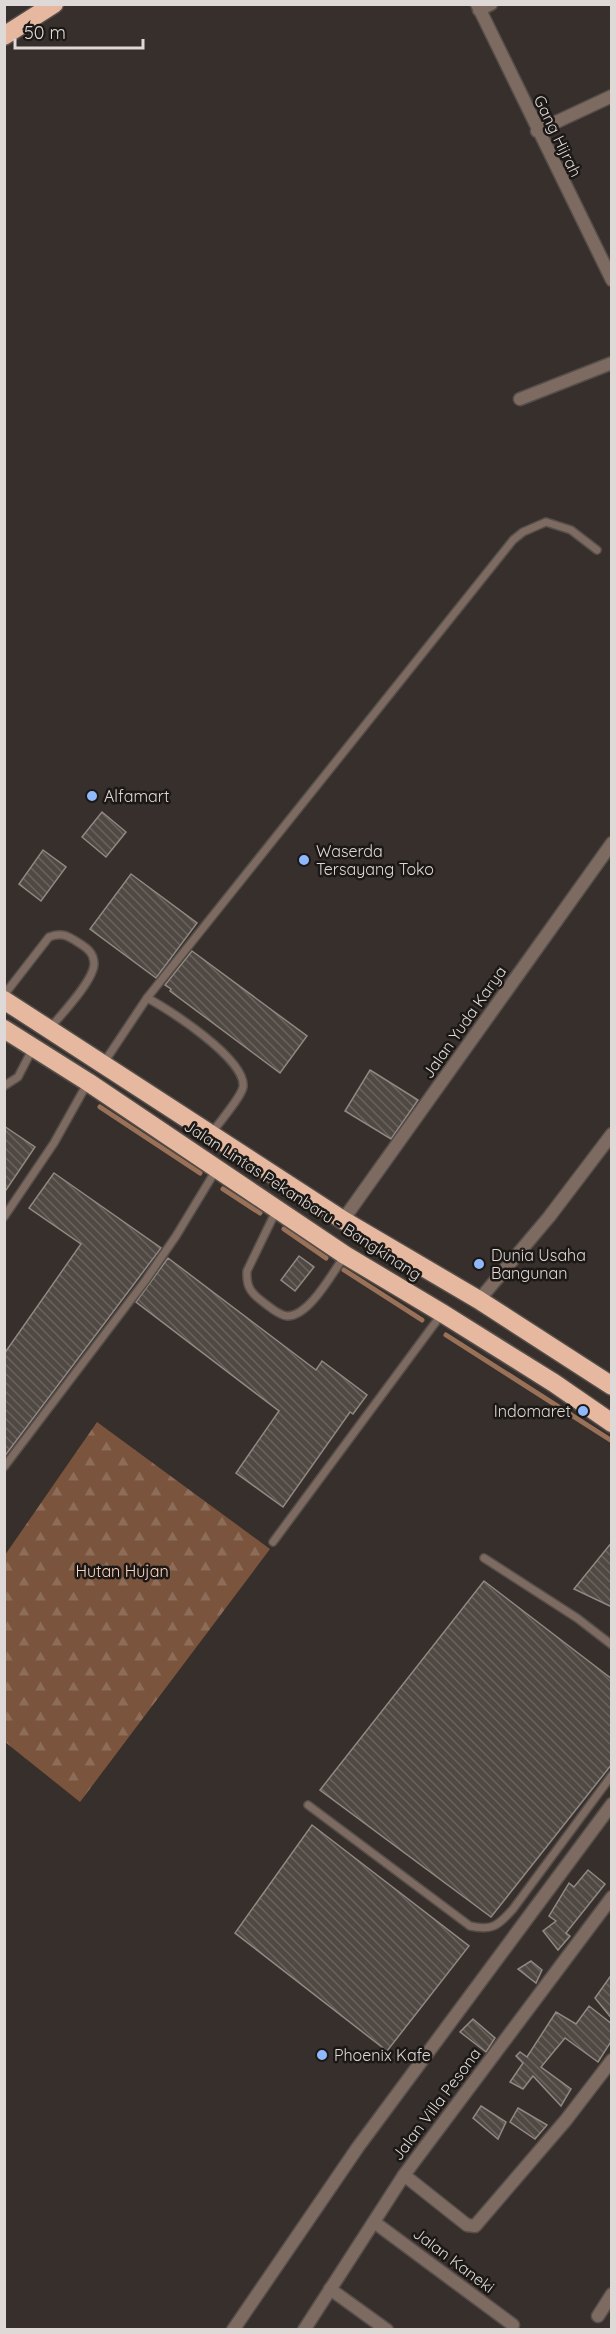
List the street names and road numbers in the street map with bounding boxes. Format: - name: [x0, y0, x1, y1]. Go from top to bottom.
- street label: Gang Hijrah: [530, 92, 586, 180]
- street label: Jalan Yuda Karya: [418, 962, 510, 1082]
- street label: Jalan Lintas Pekanbaru - Bangkinang: [181, 1116, 425, 1284]
- street label: Jalan Villa Pesona: [387, 2044, 485, 2164]
- street label: Jalan Kaneki: [409, 2223, 499, 2297]

